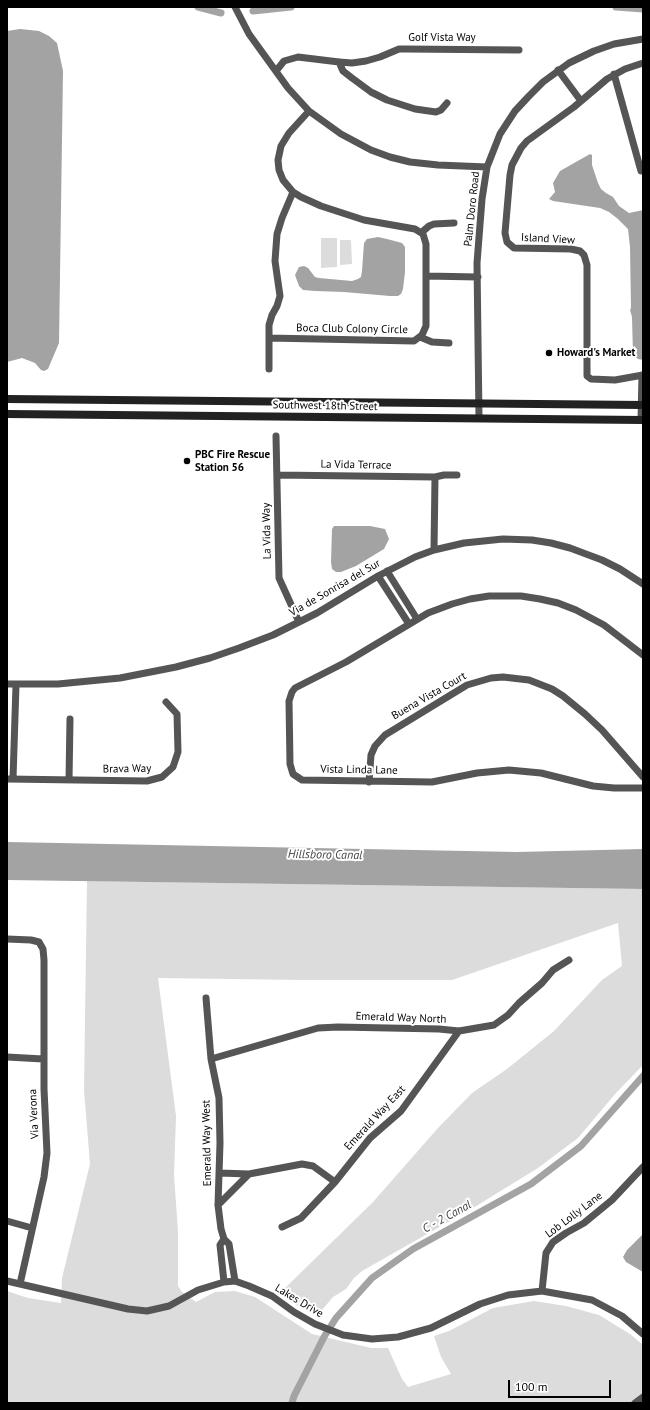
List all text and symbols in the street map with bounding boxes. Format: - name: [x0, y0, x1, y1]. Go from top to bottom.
- street label: Golf Vista Way: [408, 31, 476, 45]
- street label: Palm Doro Road: [462, 171, 482, 247]
- street label: Island View: [521, 231, 575, 247]
- street label: Boca Club Colony Circle: [296, 321, 408, 337]
- place label: Howard's Market: [557, 346, 635, 360]
- marker: Howard's Market: [544, 348, 554, 358]
- street label: Southwest 18th Street: [272, 398, 378, 414]
- place label: PBC Fire Rescue Station 56: [195, 448, 270, 474]
- marker: PBC Fire Rescue Station 56: [182, 456, 192, 466]
- street label: La Vida Terrace: [320, 458, 392, 472]
- street label: La Vida Way: [260, 503, 274, 559]
- street label: Via de Sonrisa del Sur: [287, 557, 383, 619]
- street label: Buena Vista Court: [389, 669, 469, 723]
- street label: Brava Way: [103, 762, 151, 776]
- street label: Vista Linda Lane: [320, 763, 398, 777]
- water label: Hillsboro Canal: [288, 847, 362, 863]
- street label: Emerald Way North: [355, 1010, 447, 1026]
- street label: Emerald Way East: [342, 1083, 408, 1153]
- street label: Via Verona: [26, 1089, 42, 1139]
- street label: Emerald Way West: [200, 1100, 214, 1186]
- street label: Lob Lolly Lane: [543, 1189, 605, 1241]
- water label: C - 2 Canal: [420, 1198, 474, 1236]
- street label: Lakes Drive: [273, 1281, 325, 1321]
- scale bar: [510, 1372, 613, 1398]
- text: 100 m: [515, 1379, 548, 1394]

